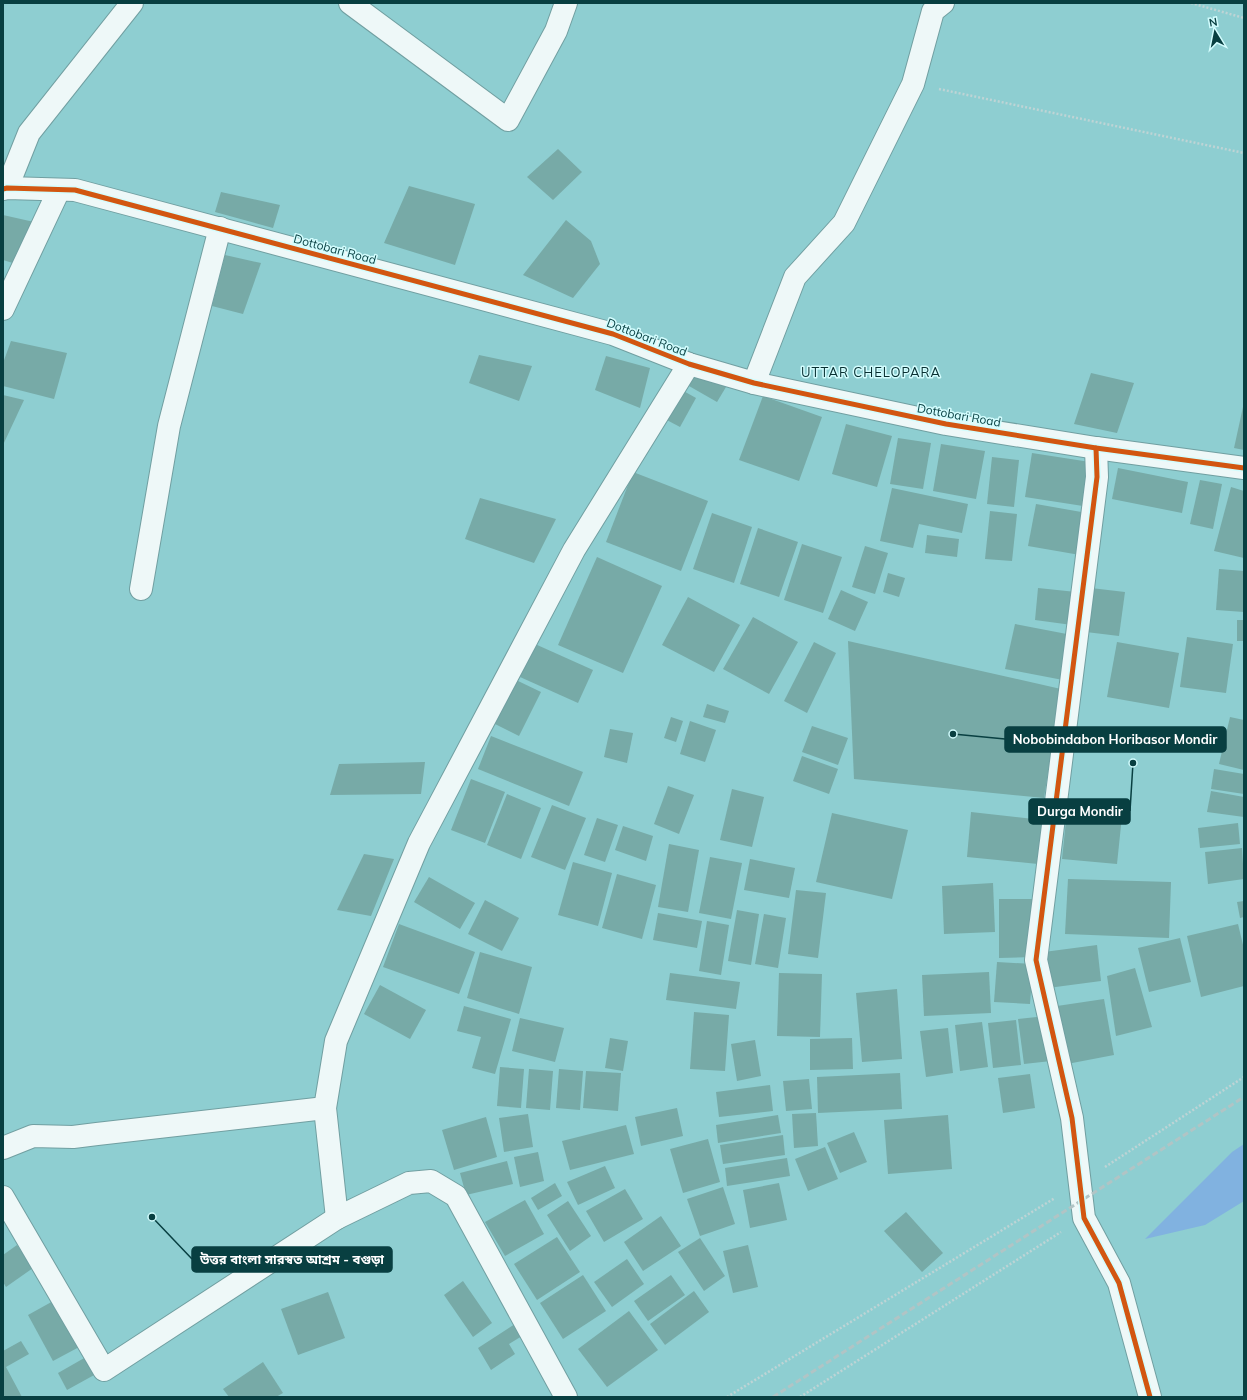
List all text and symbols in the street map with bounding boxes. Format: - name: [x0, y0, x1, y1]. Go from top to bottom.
- north arrow: [1195, 12, 1235, 52]
- text: N: [1208, 15, 1219, 30]
- street label: Dottobari Road: [292, 231, 378, 267]
- street label: Dottobari Road: [605, 315, 689, 359]
- district label: UTTAR CHELOPARA: [801, 364, 941, 380]
- street label: Dottobari Road: [916, 400, 1002, 430]
- callout: Nobobindabon Horibasor Mondir: [1005, 727, 1226, 752]
- text: Nobobindabon Horibasor Mondir: [1013, 731, 1218, 747]
- callout: Durga Mondir: [1029, 799, 1130, 824]
- text: Durga Mondir: [1037, 803, 1124, 819]
- callout: উত্তর বাংলা সারস্বত আশ্রম - বগুড়া: [192, 1247, 392, 1272]
- text: উত্তর বাংলা সারস্বত আশ্রম - বগুড়া: [199, 1251, 384, 1267]

